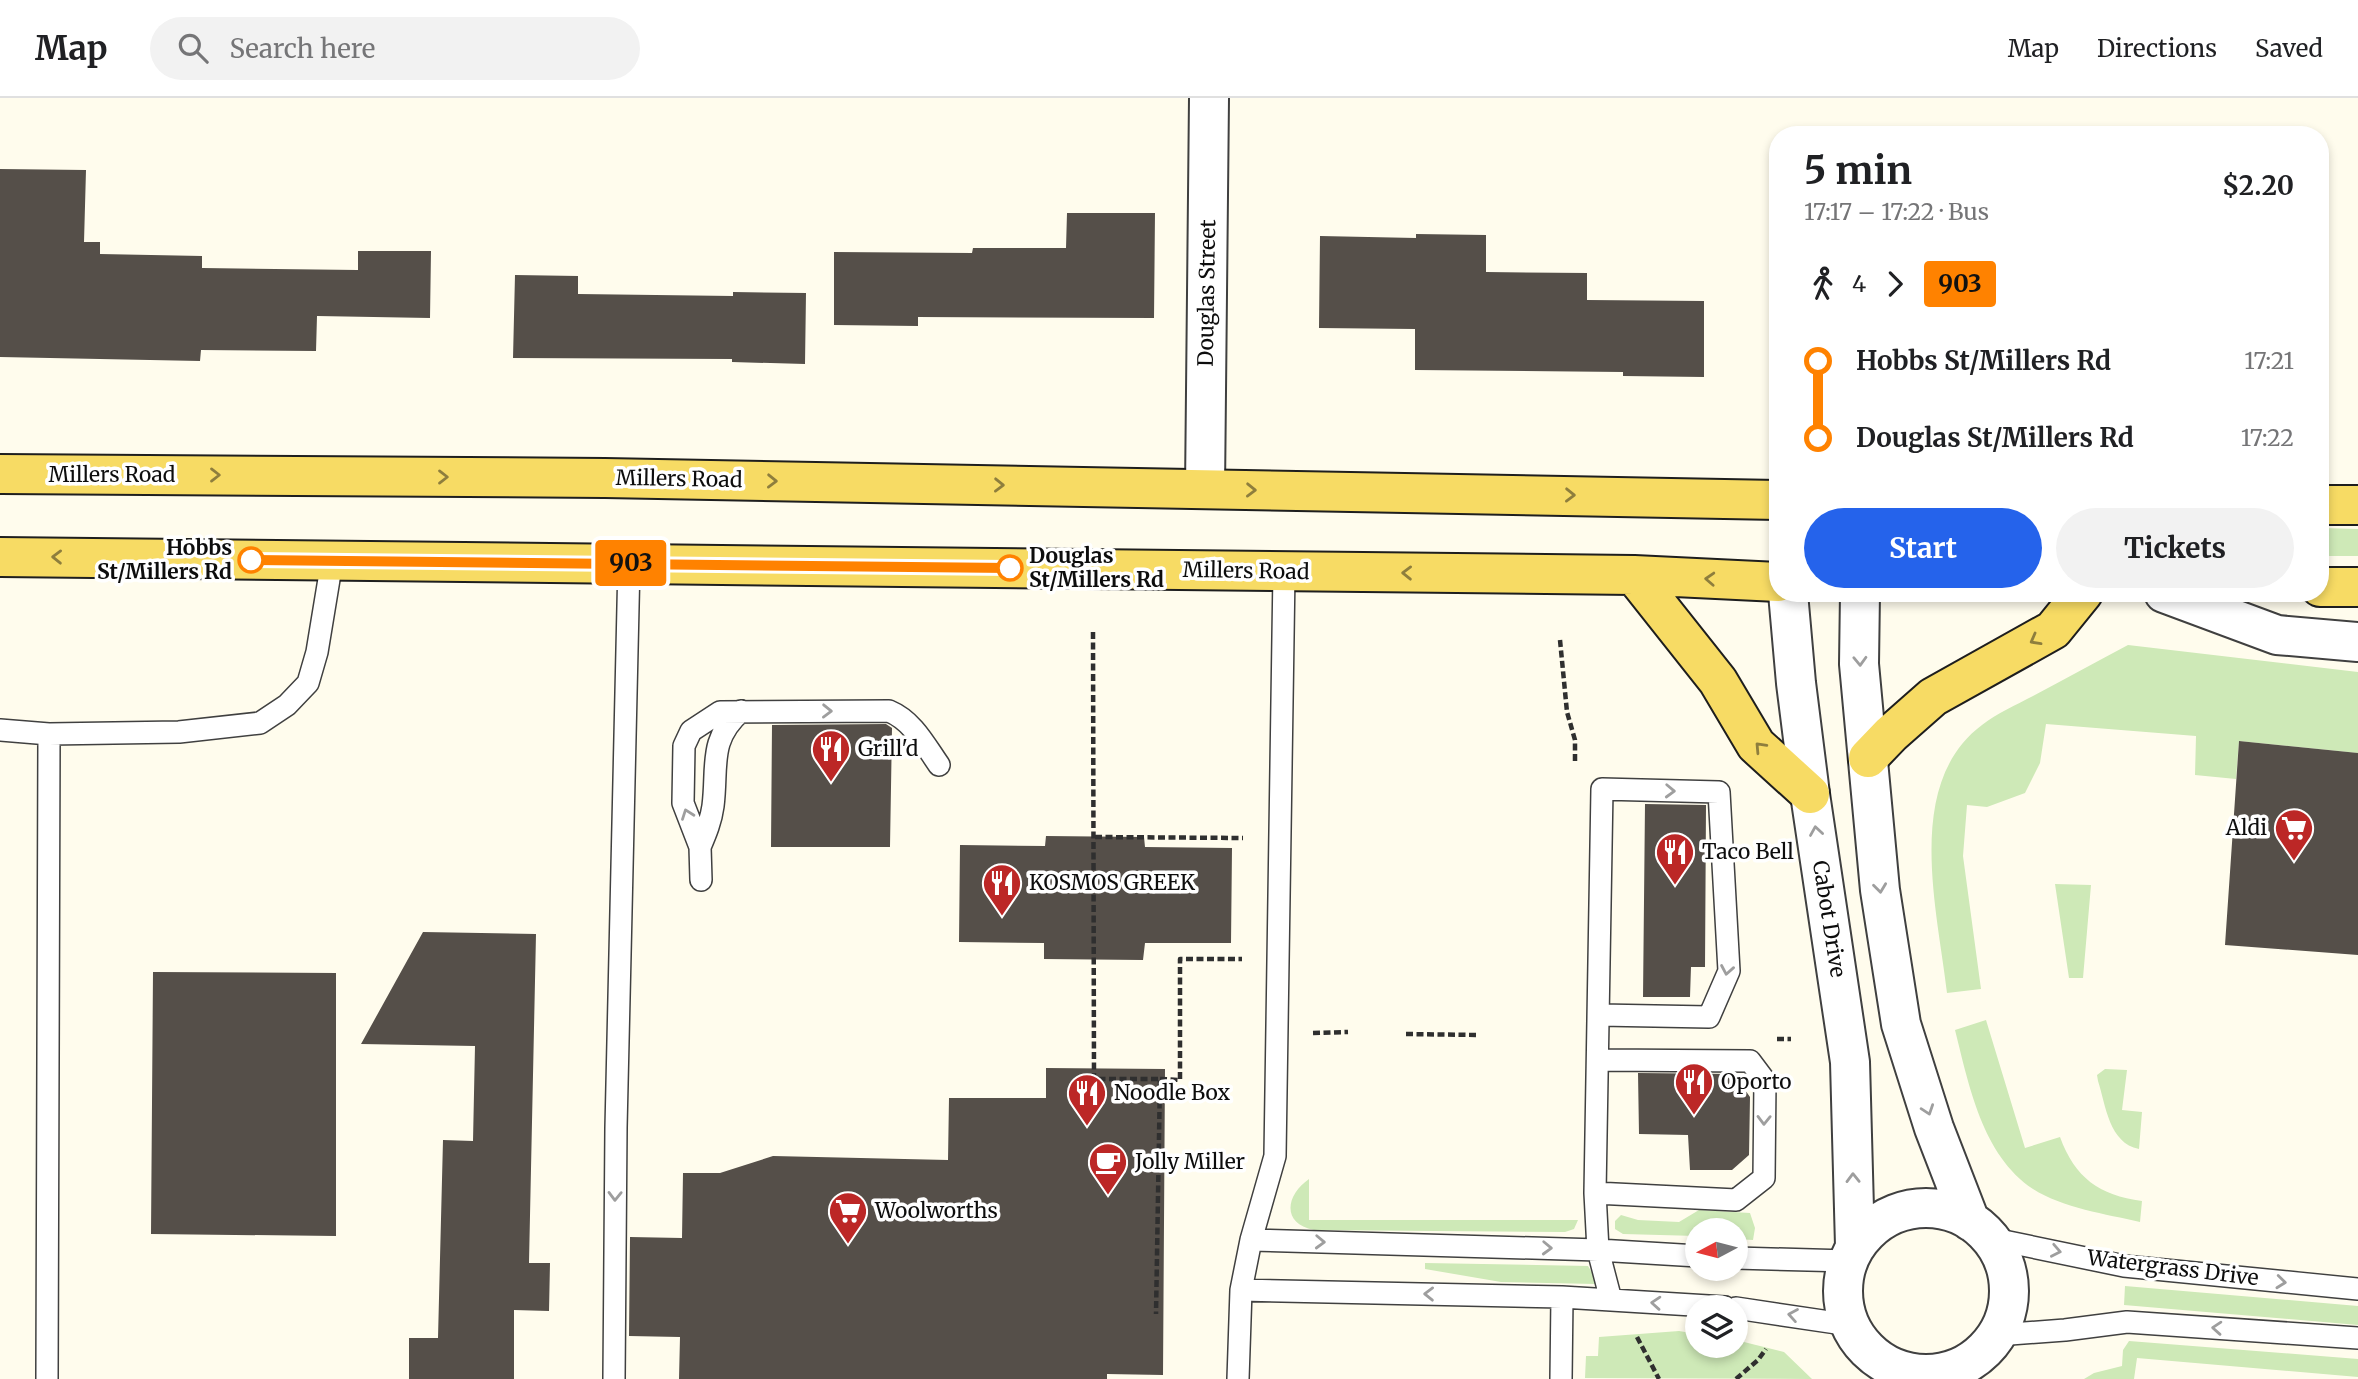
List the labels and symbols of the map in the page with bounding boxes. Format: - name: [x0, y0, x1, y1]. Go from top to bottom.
- street label: Douglas Street: [1192, 219, 1221, 367]
- street label: Millers Road: [49, 461, 176, 488]
- street label: Millers Road: [615, 464, 743, 493]
- one-way arrow: [210, 467, 221, 483]
- one-way arrow: [438, 469, 448, 485]
- one-way arrow: [767, 473, 777, 489]
- one-way arrow: [994, 477, 1005, 493]
- one-way arrow: [1246, 482, 1257, 497]
- one-way arrow: [1565, 488, 1576, 503]
- place label: Hobbs St/Millers Rd: [97, 534, 232, 585]
- line badge: 903: [591, 540, 671, 586]
- place label: Douglas St/Millers Rd: [1029, 542, 1164, 593]
- marker: Hobbs St/Millers Rd: [238, 547, 264, 573]
- one-way arrow: [52, 549, 62, 565]
- marker: Douglas St/Millers Rd: [997, 555, 1023, 581]
- street label: Millers Road: [1182, 556, 1310, 585]
- one-way arrow: [1402, 566, 1413, 581]
- one-way arrow: [1704, 571, 1715, 586]
- one-way arrow: [2029, 632, 2042, 645]
- one-way arrow: [1852, 656, 1867, 667]
- one-way arrow: [822, 703, 833, 719]
- restaurant icon: Grill'd: [810, 728, 852, 783]
- place label: Grill'd: [858, 735, 919, 762]
- one-way arrow: [1756, 742, 1769, 755]
- one-way arrow: [1666, 783, 1676, 799]
- supermarket icon: Aldi: [2273, 807, 2315, 862]
- one-way arrow: [681, 809, 695, 821]
- place label: Aldi: [2225, 814, 2267, 841]
- one-way arrow: [1809, 825, 1824, 837]
- restaurant icon: Taco Bell: [1654, 831, 1696, 886]
- place label: Taco Bell: [1702, 838, 1794, 865]
- street label: Cabot Drive: [1807, 859, 1852, 979]
- restaurant icon: KOSMOS GREEK: [981, 862, 1023, 917]
- place label: KOSMOS GREEK: [1029, 869, 1196, 896]
- one-way arrow: [1872, 883, 1887, 894]
- one-way arrow: [1720, 965, 1735, 976]
- restaurant icon: Oporto: [1673, 1061, 1715, 1116]
- place label: Oporto: [1721, 1068, 1792, 1095]
- restaurant icon: Noodle Box: [1066, 1072, 1108, 1127]
- place label: Noodle Box: [1114, 1079, 1230, 1106]
- one-way arrow: [1920, 1103, 1934, 1115]
- one-way arrow: [1757, 1114, 1772, 1125]
- cafe icon: Jolly Miller: [1087, 1141, 1129, 1196]
- place label: Jolly Miller: [1134, 1148, 1245, 1175]
- one-way arrow: [1846, 1172, 1861, 1183]
- supermarket icon: Woolworths: [827, 1190, 869, 1245]
- one-way arrow: [607, 1191, 623, 1202]
- place label: Woolworths: [874, 1197, 998, 1224]
- north arrow: [1685, 1218, 1748, 1281]
- one-way arrow: [1314, 1234, 1325, 1249]
- one-way arrow: [1542, 1241, 1553, 1256]
- one-way arrow: [2050, 1243, 2062, 1258]
- street label: Watergrass Drive: [2085, 1243, 2260, 1291]
- one-way arrow: [2276, 1274, 2287, 1289]
- one-way arrow: [1423, 1287, 1434, 1302]
- one-way arrow: [1651, 1295, 1662, 1310]
- one-way arrow: [1787, 1308, 1799, 1323]
- one-way arrow: [2211, 1321, 2222, 1336]

